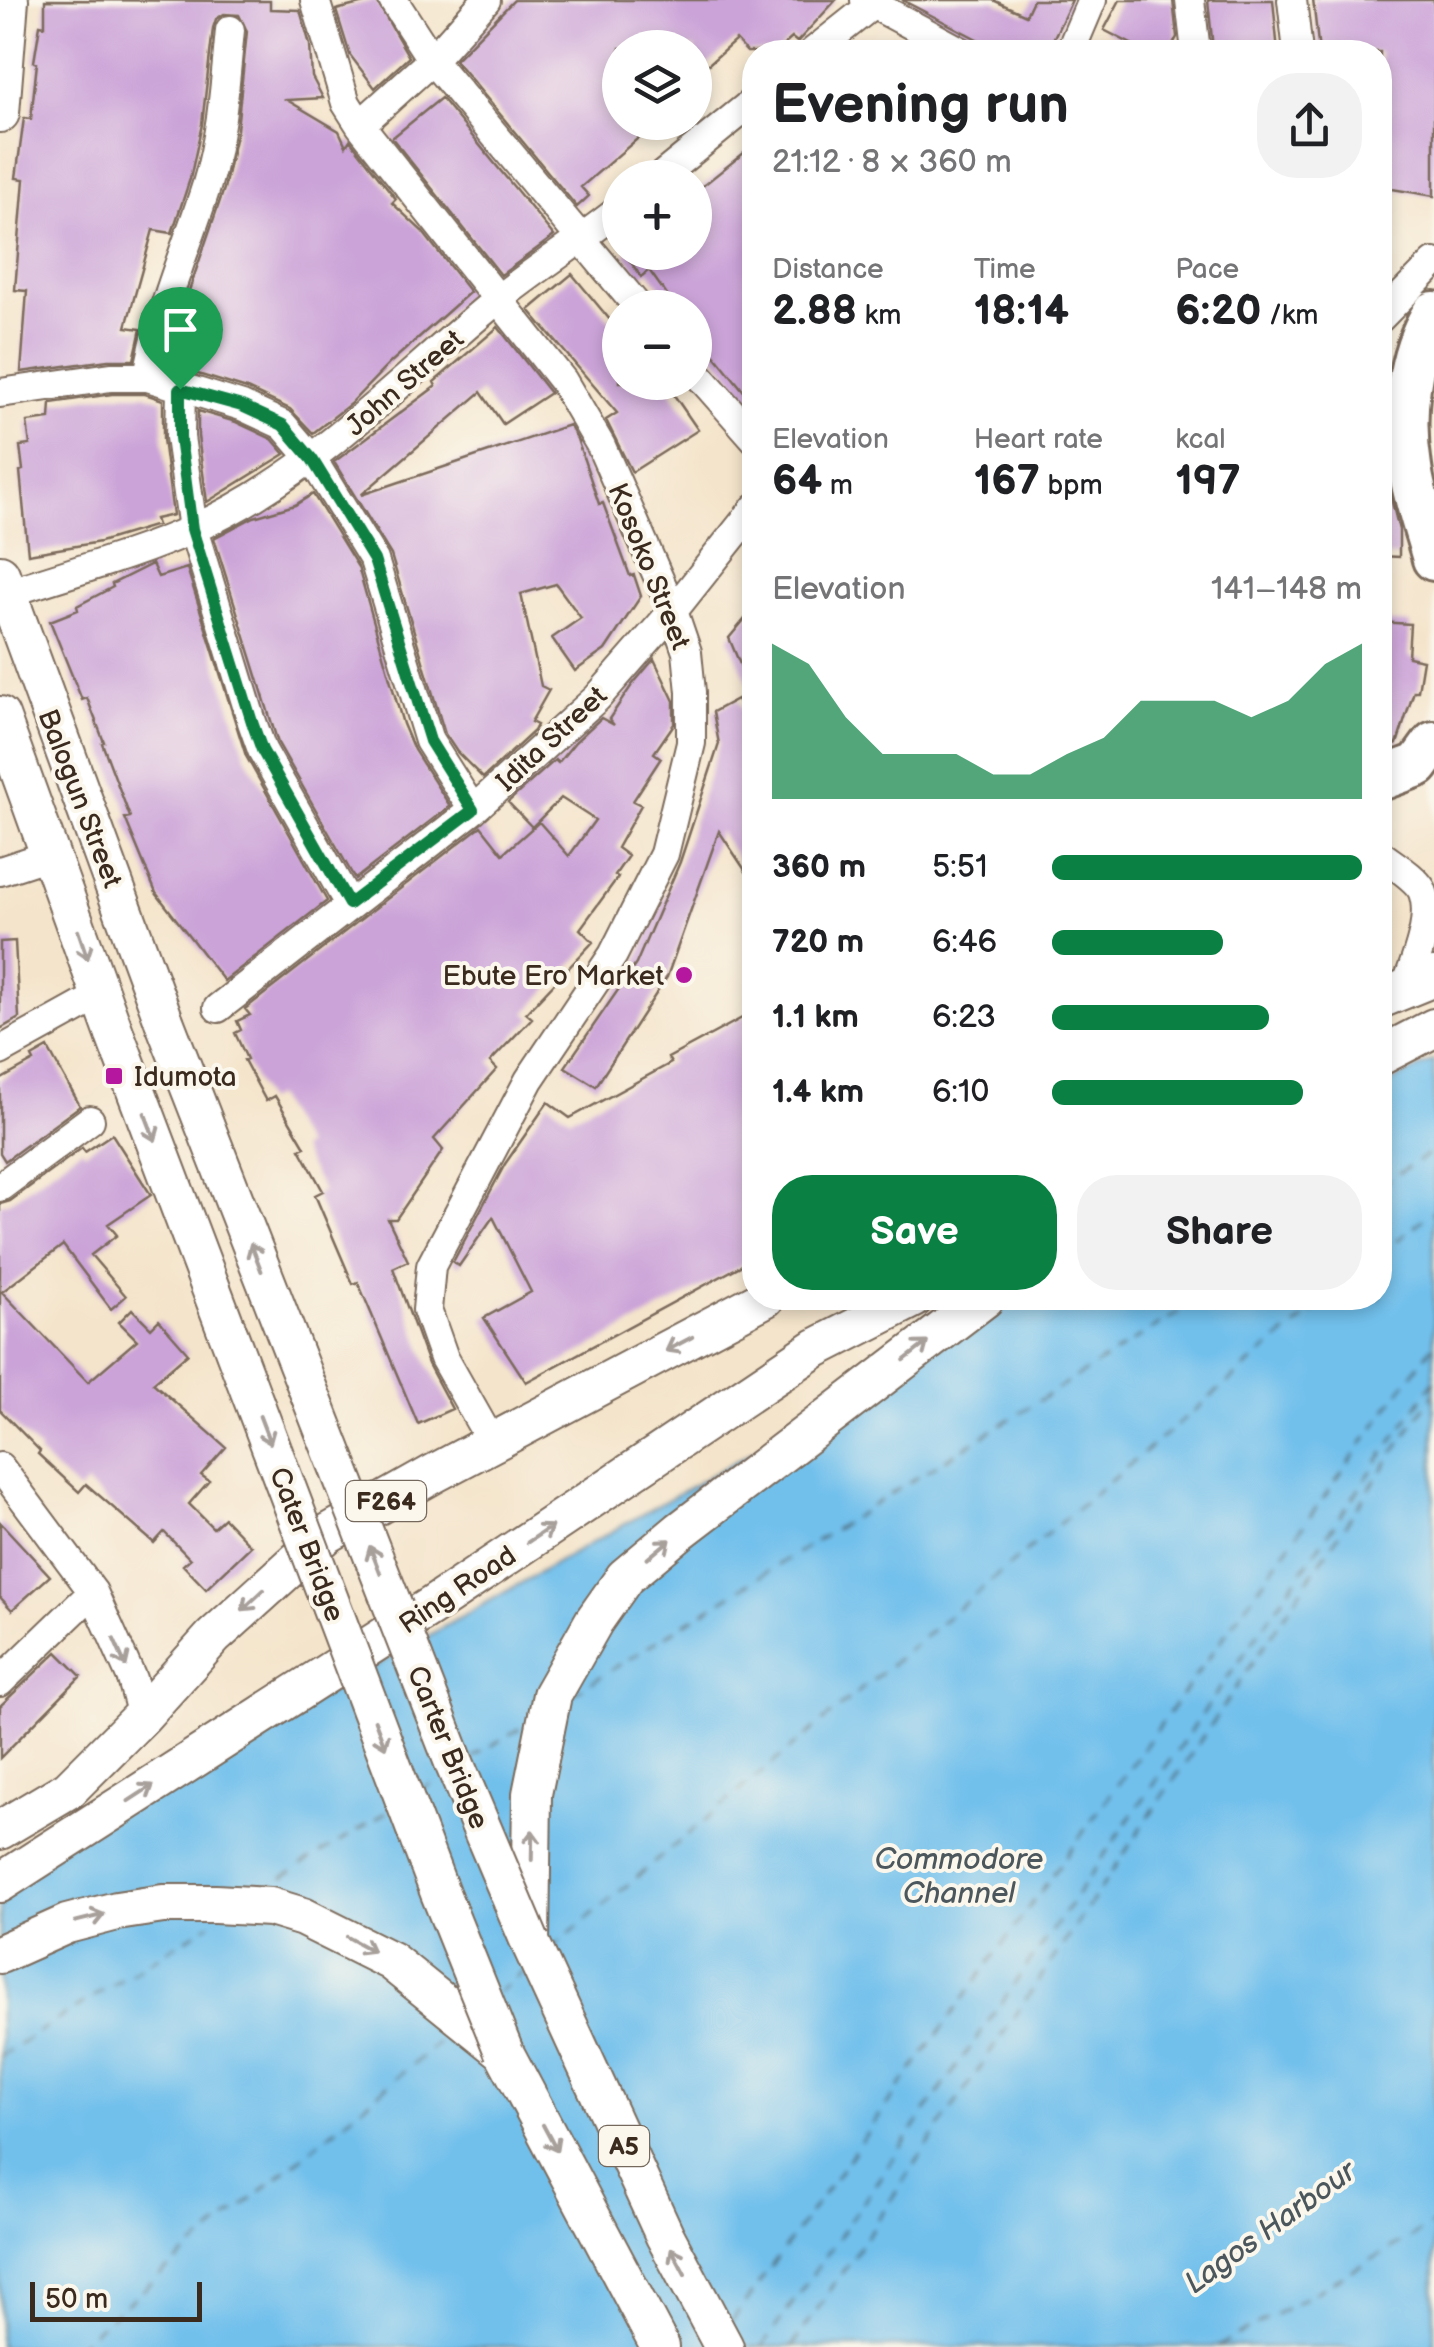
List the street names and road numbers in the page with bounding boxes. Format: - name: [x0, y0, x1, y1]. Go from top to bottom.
- street label: John Street: [339, 323, 471, 443]
- street label: Kosoko Street: [600, 479, 697, 655]
- street label: Idita Street: [490, 679, 614, 798]
- street label: Balogun Street: [30, 705, 129, 893]
- street label: Cater Bridge: [262, 1463, 351, 1626]
- road number: F264: [346, 1481, 426, 1521]
- street label: Ring Road: [393, 1539, 522, 1641]
- street label: Carter Bridge: [400, 1661, 495, 1834]
- road number: A5: [599, 2126, 649, 2166]

